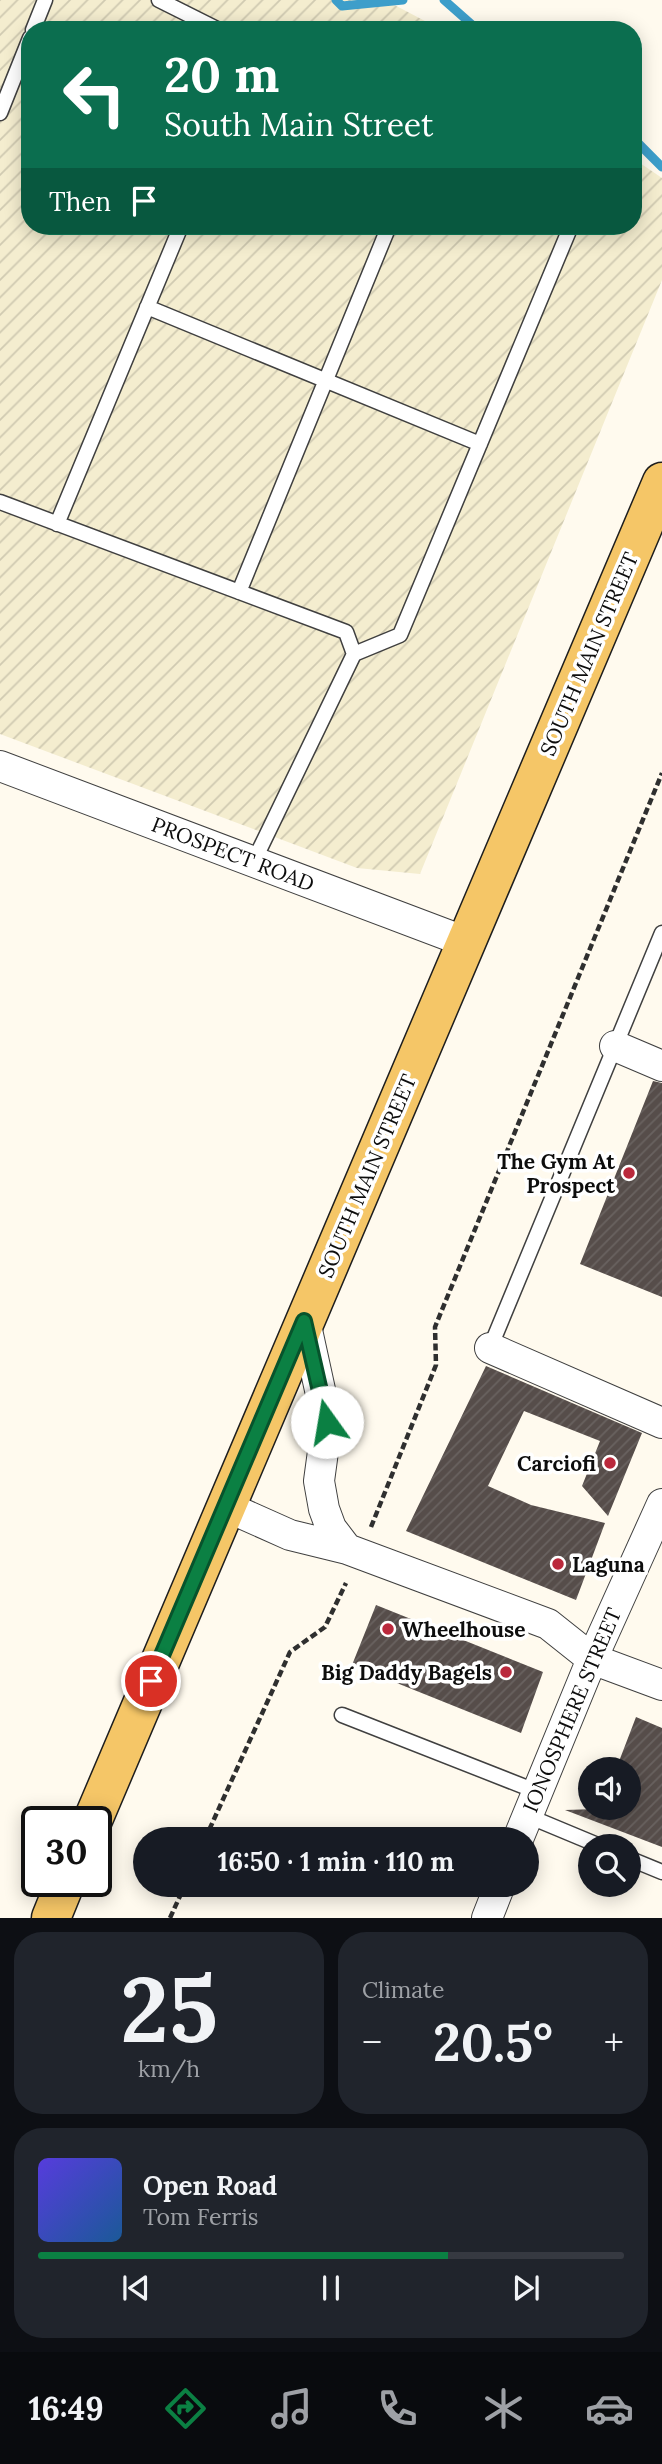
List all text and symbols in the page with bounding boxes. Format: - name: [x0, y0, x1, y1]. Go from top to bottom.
- text: 20 m: [164, 43, 279, 105]
- icon: left: [49, 49, 140, 140]
- text: South Main Street: [164, 104, 433, 145]
- icon: arrive: [125, 182, 163, 220]
- text: Then: [49, 185, 111, 218]
- street label: SOUTH MAIN STREET: [534, 548, 644, 760]
- street label: PROSPECT ROAD: [148, 811, 318, 897]
- street label: SOUTH MAIN STREET: [312, 1070, 422, 1282]
- place label: The Gym At Prospect: [497, 1148, 615, 1199]
- marker: The Gym At Prospect: [621, 1165, 637, 1181]
- position arrow: [290, 1385, 364, 1459]
- place label: Carciofi: [517, 1450, 596, 1477]
- marker: Carciofi: [602, 1455, 618, 1471]
- place label: Laguna: [572, 1551, 645, 1578]
- marker: Laguna: [550, 1556, 566, 1572]
- street label: IONOSPHERE STREET: [517, 1604, 627, 1816]
- place label: Wheelhouse: [402, 1616, 525, 1643]
- marker: Wheelhouse: [380, 1621, 396, 1637]
- pin: [121, 1651, 181, 1711]
- place label: Big Daddy Bagels: [321, 1659, 492, 1686]
- icon: arrive: [132, 1662, 170, 1700]
- marker: Big Daddy Bagels: [498, 1664, 514, 1680]
- map controls: [578, 1757, 641, 1897]
- button: sound: [578, 1757, 641, 1820]
- speed limit sign: 30: [21, 1806, 112, 1897]
- button: search: [578, 1834, 641, 1897]
- text: 16:50 · 1 min · 110 m: [218, 1845, 454, 1878]
- text: 25: [120, 1950, 218, 2067]
- text: Climate: [362, 1975, 444, 2004]
- text: 20.5°: [433, 2009, 553, 2075]
- text: −: [362, 2018, 382, 2066]
- text: +: [604, 2018, 624, 2066]
- text: km/h: [138, 2054, 200, 2083]
- text: Open Road: [143, 2169, 277, 2202]
- text: Tom Ferris: [143, 2202, 258, 2231]
- icon: previous: [117, 2269, 155, 2307]
- icon: pause: [312, 2269, 350, 2307]
- icon: next: [507, 2269, 545, 2307]
- icon: directions: [161, 2384, 210, 2433]
- icon: music: [267, 2384, 316, 2433]
- icon: phone: [373, 2384, 422, 2433]
- icon: climate: [479, 2384, 528, 2433]
- icon: car: [585, 2384, 634, 2433]
- text: 16:49: [28, 2388, 104, 2429]

